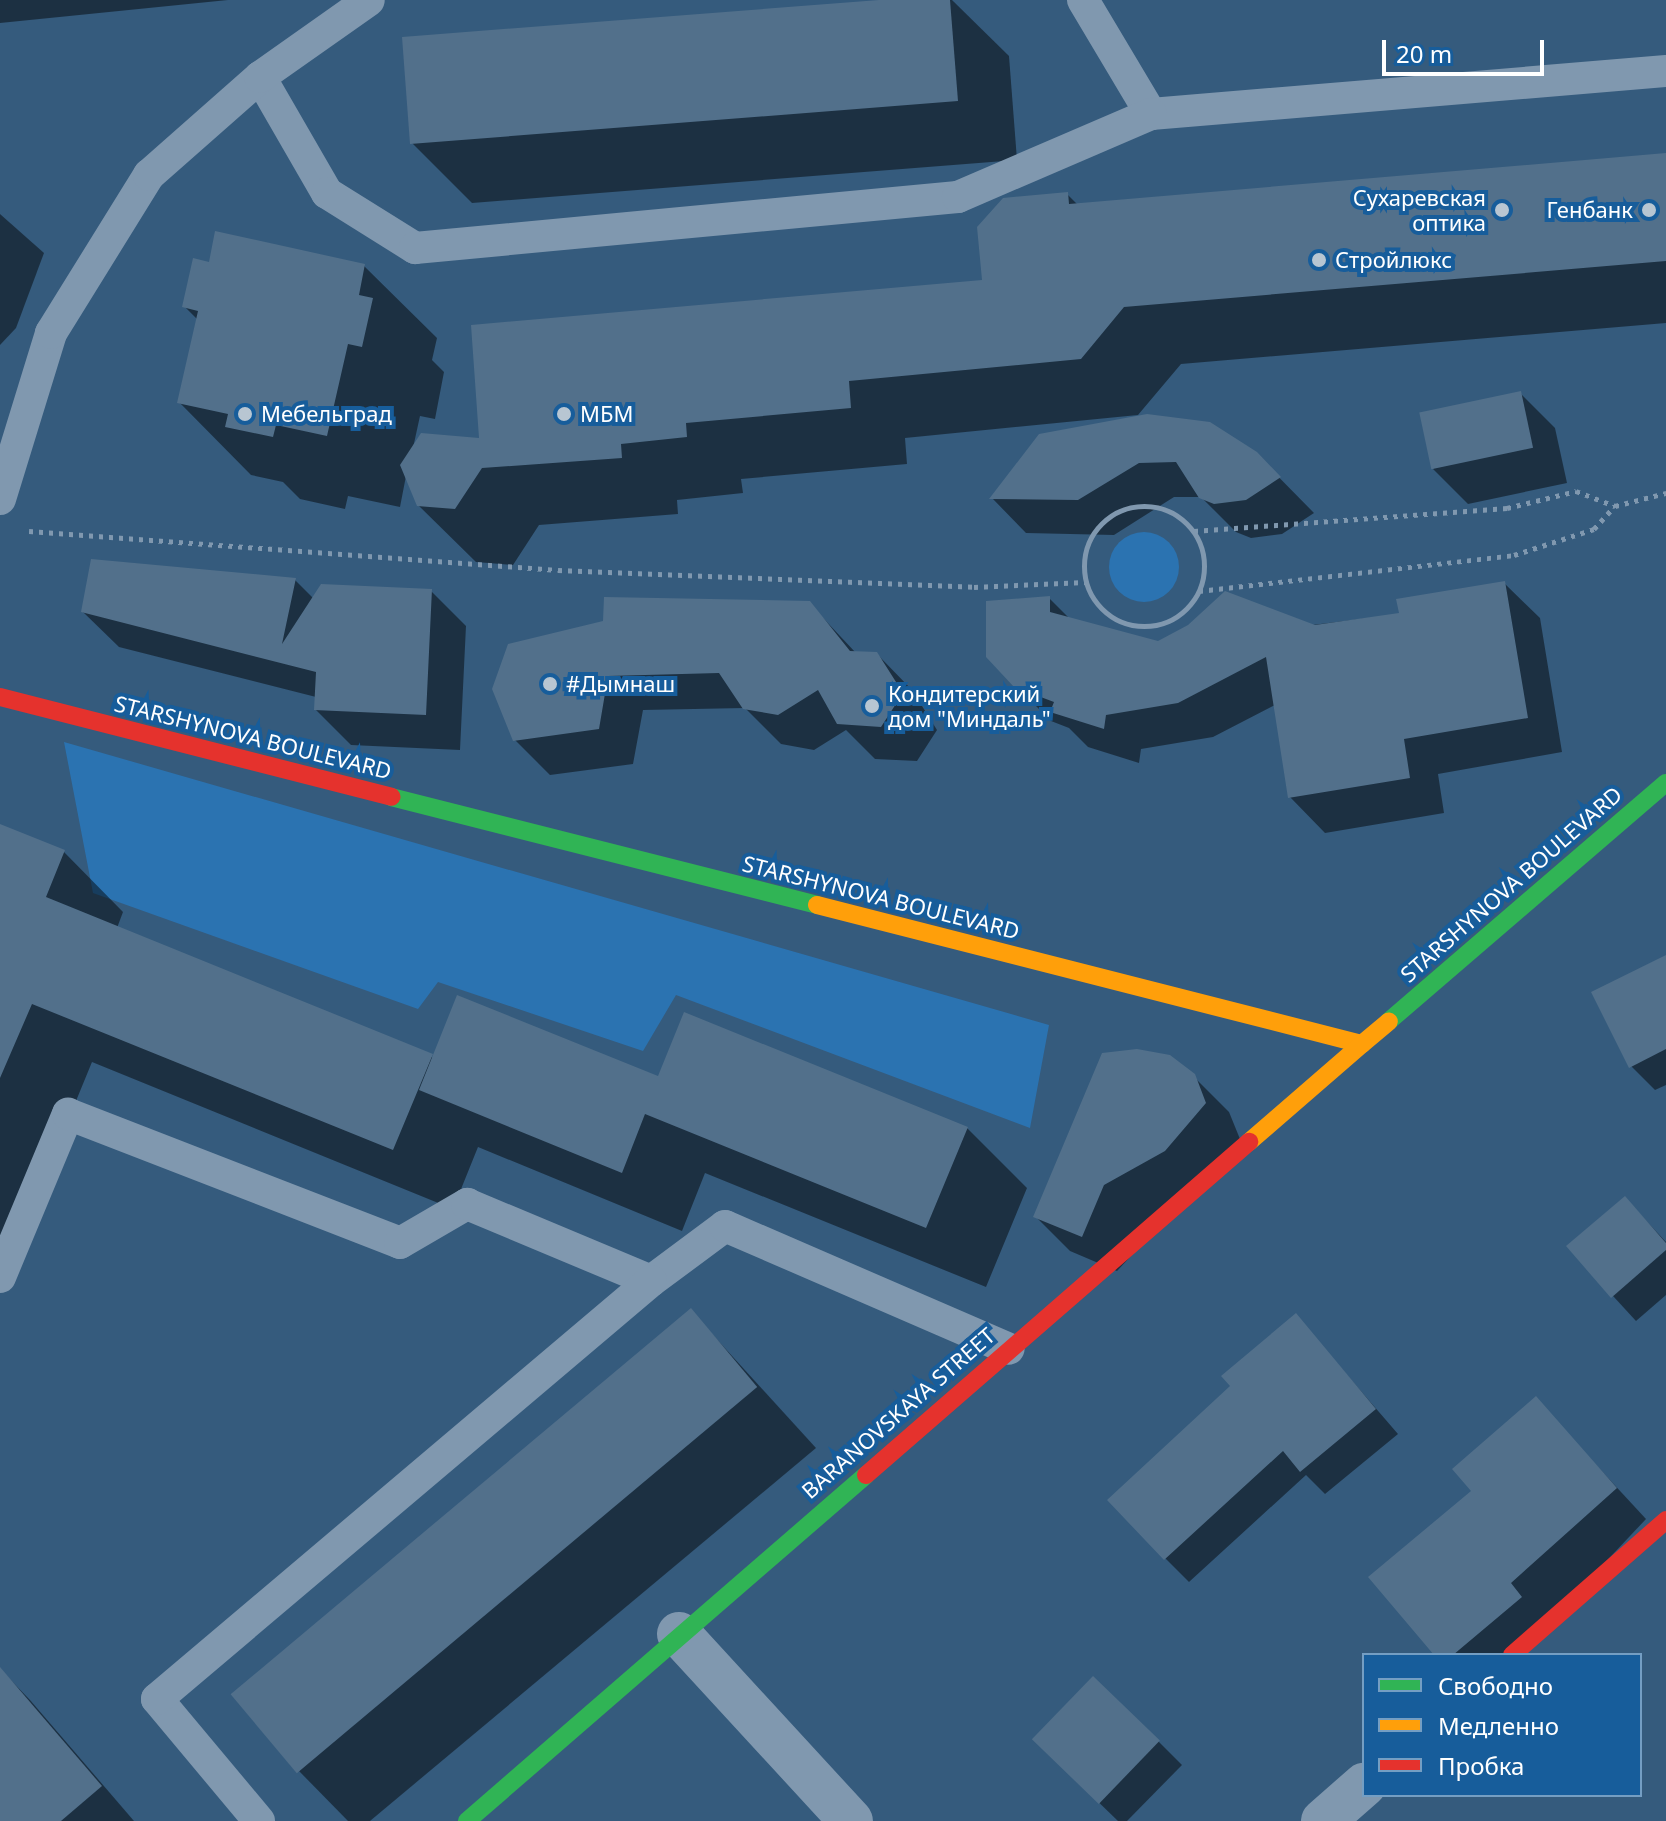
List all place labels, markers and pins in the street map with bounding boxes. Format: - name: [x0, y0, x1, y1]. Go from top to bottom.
- place label: Сухаревская оптика: [1353, 184, 1486, 236]
- place label: Генбанк: [1546, 197, 1633, 223]
- marker: Сухаревская оптика: [1493, 201, 1511, 219]
- marker: Генбанк: [1640, 201, 1658, 219]
- place label: Стройлюкс: [1335, 247, 1452, 273]
- marker: Стройлюкс: [1310, 251, 1328, 269]
- place label: Мебельград: [261, 401, 392, 427]
- place label: МБМ: [580, 401, 633, 427]
- marker: Мебельград: [236, 405, 254, 423]
- marker: МБМ: [555, 405, 573, 423]
- place label: #Дымнаш: [566, 671, 675, 697]
- marker: #Дымнаш: [541, 675, 559, 693]
- place label: Кондитерский дом "Миндаль": [888, 680, 1051, 732]
- marker: Кондитерский дом "Миндаль": [863, 697, 881, 715]

